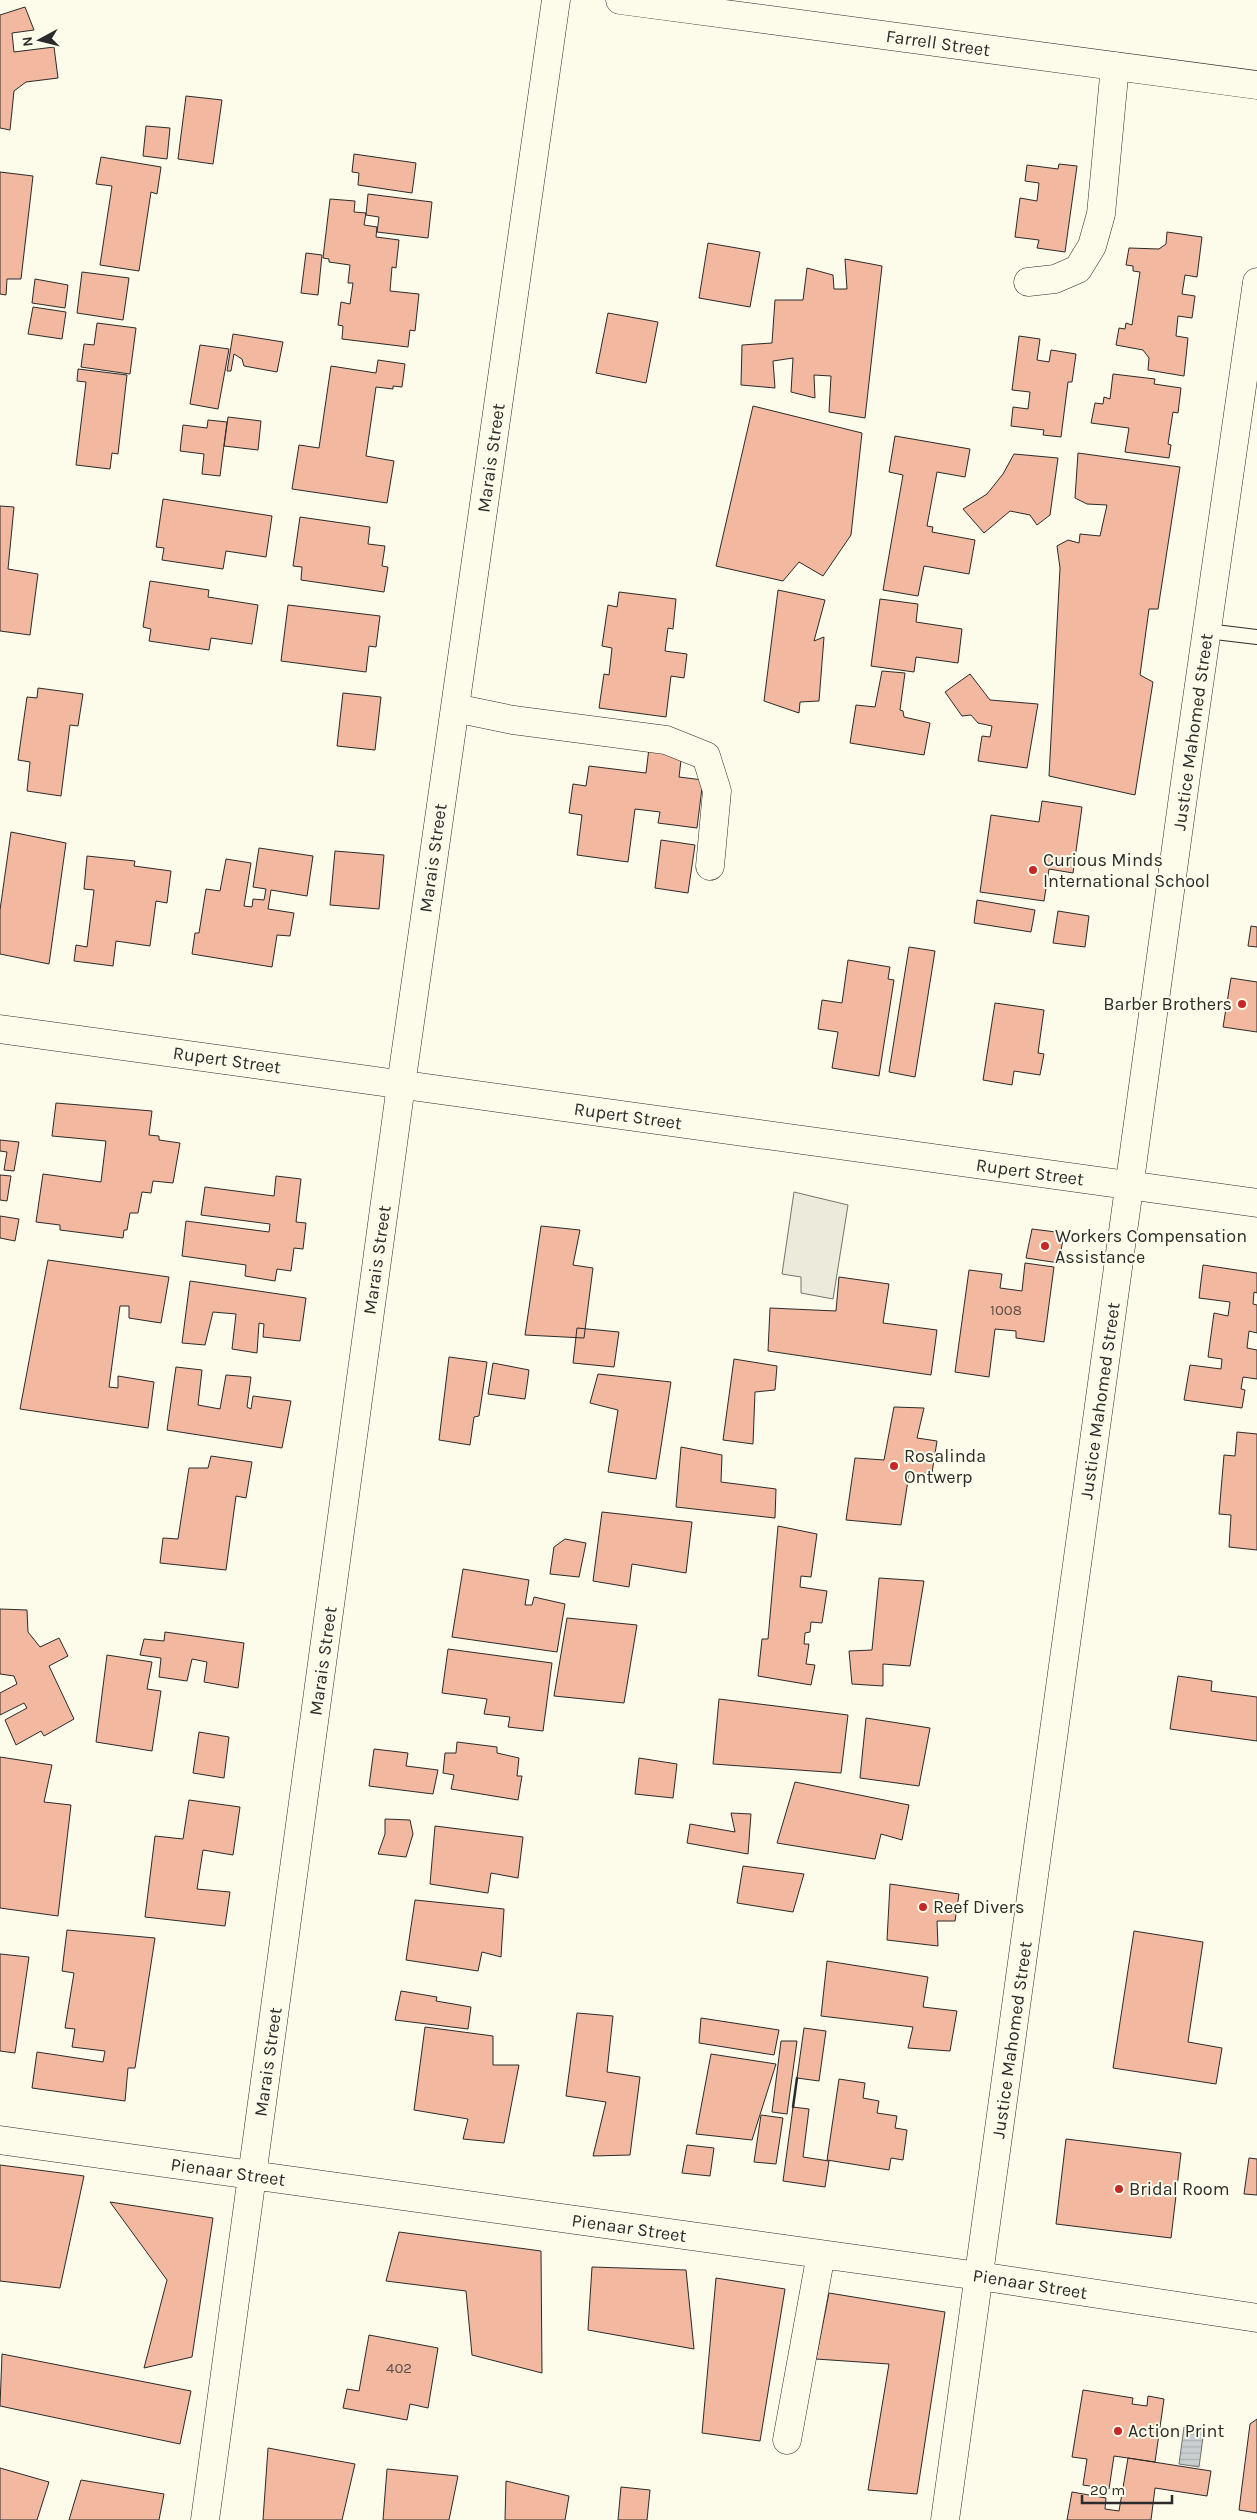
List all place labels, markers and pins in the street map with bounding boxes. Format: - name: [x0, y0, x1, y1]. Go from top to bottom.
- place label: Curious Minds International School: [1043, 849, 1210, 892]
- marker: Curious Minds International School: [1027, 864, 1039, 876]
- place label: Barber Brothers: [1103, 993, 1232, 1015]
- marker: Barber Brothers: [1236, 998, 1248, 1010]
- place label: Workers Compensation Assistance: [1055, 1225, 1247, 1268]
- marker: Workers Compensation Assistance: [1039, 1240, 1051, 1252]
- place label: Rosalinda Ontwerp: [904, 1445, 986, 1488]
- marker: Rosalinda Ontwerp: [888, 1460, 900, 1472]
- place label: Reef Divers: [933, 1896, 1024, 1918]
- marker: Reef Divers: [917, 1901, 929, 1913]
- place label: Bridal Room: [1129, 2178, 1230, 2200]
- marker: Bridal Room: [1113, 2183, 1125, 2195]
- place label: Action Print: [1128, 2420, 1224, 2442]
- marker: Action Print: [1112, 2425, 1124, 2437]

